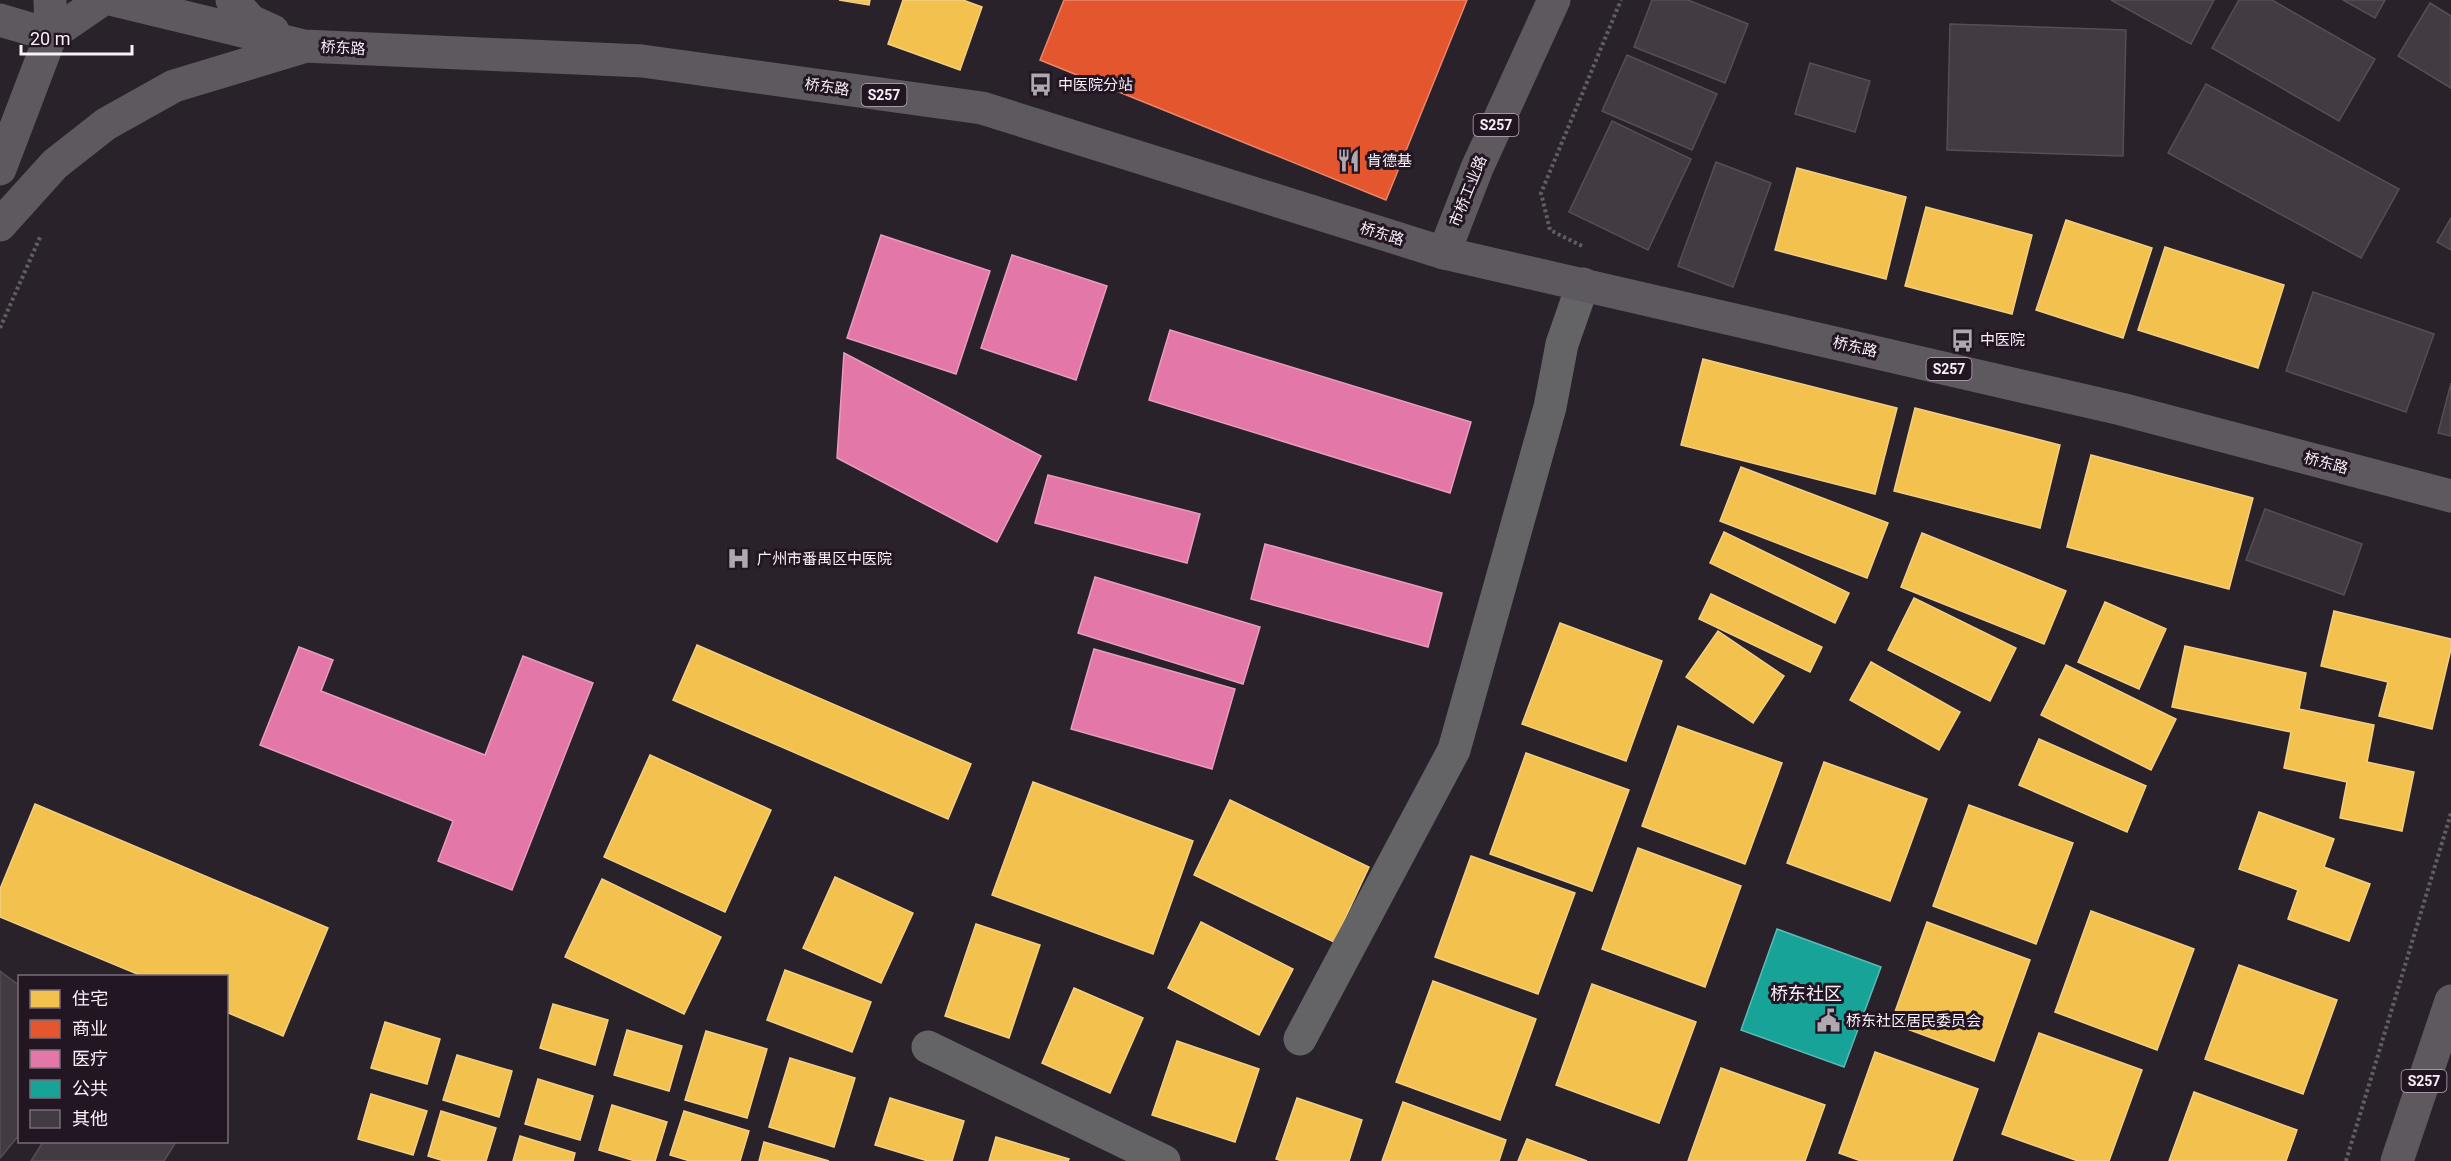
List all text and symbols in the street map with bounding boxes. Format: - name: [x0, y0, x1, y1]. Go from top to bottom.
- scale bar: [21, 18, 132, 56]
- text: 20 m: [30, 28, 70, 49]
- street label: 桥东路: [320, 38, 366, 58]
- bus stop icon: 中医院分站: [1027, 72, 1053, 98]
- street label: 桥东路: [803, 75, 851, 99]
- place label: 中医院分站: [1058, 76, 1133, 94]
- road number: S257: [862, 84, 906, 106]
- road number: S257: [1474, 114, 1518, 136]
- restaurant icon: 肯德基: [1336, 148, 1362, 174]
- place label: 肯德基: [1367, 152, 1412, 170]
- street label: 市桥工业路: [1446, 153, 1490, 229]
- street label: 桥东路: [1358, 219, 1406, 249]
- bus stop icon: 中医院: [1949, 327, 1975, 353]
- place label: 中医院: [1980, 331, 2025, 349]
- street label: 桥东路: [1831, 333, 1879, 361]
- road number: S257: [1926, 358, 1972, 380]
- street label: 桥东路: [2302, 448, 2350, 478]
- hospital icon: 广州市番禺区中医院: [726, 546, 752, 572]
- place label: 广州市番禺区中医院: [757, 550, 892, 568]
- legend: [18, 975, 228, 1143]
- district label: 桥东社区: [1770, 983, 1842, 1004]
- text: 住宅: [72, 988, 108, 1009]
- public building icon: 桥东社区居民委员会: [1815, 1008, 1841, 1034]
- place label: 桥东社区居民委员会: [1846, 1012, 1981, 1030]
- text: 商业: [72, 1018, 108, 1039]
- text: 医疗: [72, 1048, 108, 1069]
- road number: S257: [2402, 1070, 2446, 1092]
- text: 公共: [72, 1078, 108, 1099]
- text: 其他: [72, 1108, 108, 1129]

